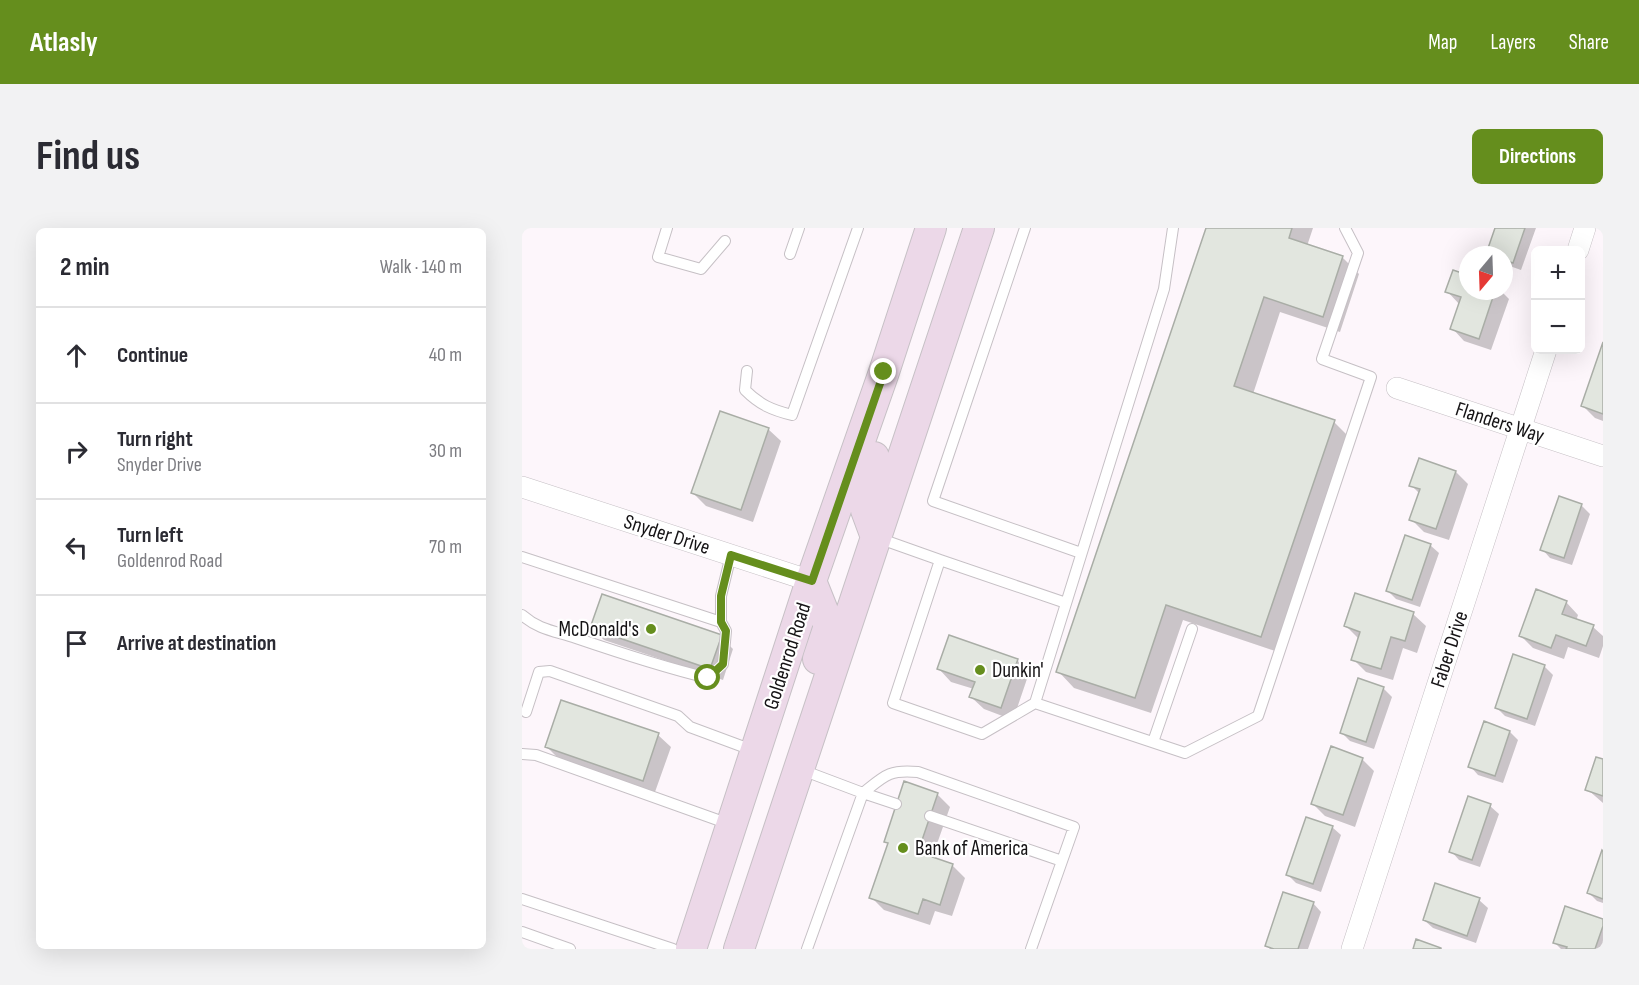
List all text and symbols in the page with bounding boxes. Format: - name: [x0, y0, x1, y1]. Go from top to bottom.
- text: Atlasly: [30, 26, 98, 59]
- text: Map: [1428, 30, 1457, 55]
- text: Layers: [1490, 30, 1536, 55]
- text: Share: [1569, 30, 1609, 55]
- button: Directions: [1472, 129, 1603, 184]
- text: Find us: [36, 131, 140, 182]
- north arrow: [1459, 246, 1513, 300]
- map controls: [1531, 246, 1585, 354]
- button: +: [1531, 246, 1585, 300]
- text: 2 min: [60, 252, 110, 283]
- text: Walk · 140 m: [380, 255, 462, 279]
- button: −: [1531, 300, 1585, 354]
- icon: ahead: [60, 339, 93, 372]
- text: Continue: [117, 342, 188, 369]
- text: 40 m: [429, 343, 462, 367]
- route end: [870, 358, 896, 384]
- street label: Flanders Way: [1452, 396, 1547, 449]
- text: Turn right: [117, 426, 193, 453]
- icon: right: [60, 435, 93, 468]
- text: 30 m: [429, 439, 462, 463]
- text: Snyder Drive: [117, 453, 202, 477]
- street label: Snyder Drive: [621, 509, 713, 560]
- text: Turn left: [117, 522, 183, 549]
- icon: left: [60, 531, 93, 564]
- text: 70 m: [429, 535, 462, 559]
- text: Goldenrod Road: [117, 549, 223, 573]
- street label: Goldenrod Road: [758, 600, 816, 713]
- street label: Faber Drive: [1425, 608, 1474, 691]
- place label: McDonald's: [559, 617, 639, 642]
- marker: McDonald's: [644, 622, 658, 636]
- icon: arrive: [60, 627, 93, 660]
- text: Arrive at destination: [117, 630, 276, 657]
- place label: Dunkin': [992, 658, 1044, 683]
- marker: Dunkin': [973, 663, 987, 677]
- route start: [694, 664, 720, 690]
- place label: Bank of America: [915, 836, 1028, 861]
- marker: Bank of America: [896, 841, 910, 855]

